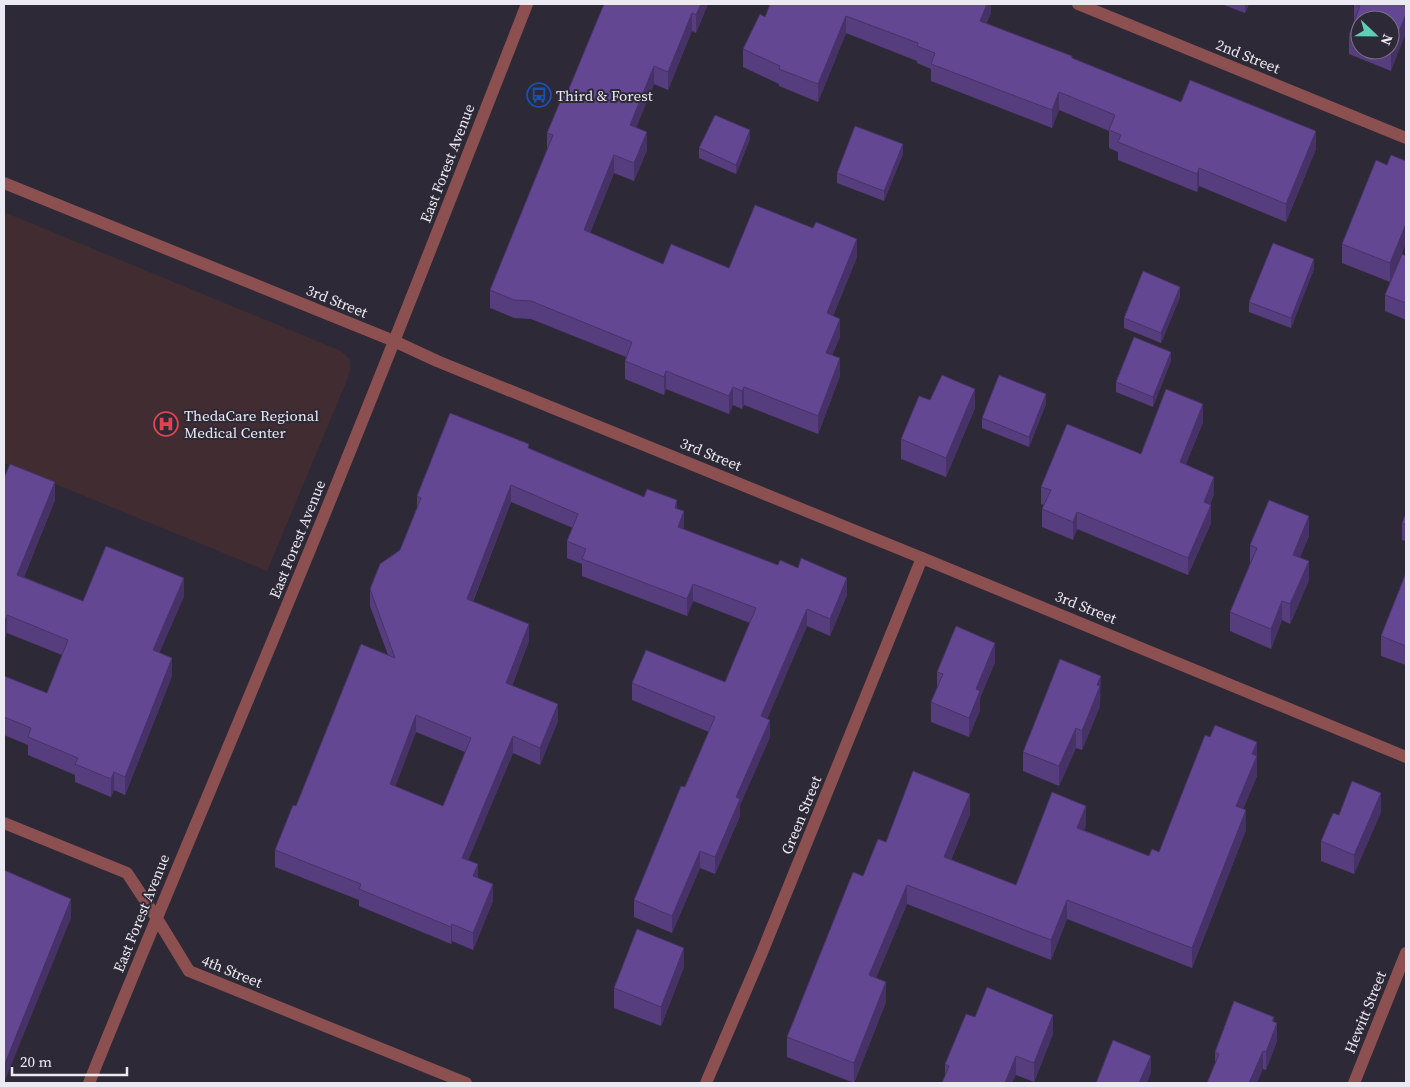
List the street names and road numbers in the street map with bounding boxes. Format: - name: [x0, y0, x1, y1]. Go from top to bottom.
- street label: 2nd Street: [1213, 34, 1283, 78]
- street label: East Forest Avenue: [415, 100, 479, 226]
- street label: 3rd Street: [303, 279, 371, 323]
- street label: 3rd Street: [677, 432, 745, 476]
- street label: East Forest Avenue: [264, 476, 330, 601]
- street label: 3rd Street: [1052, 585, 1120, 629]
- street label: Green Street: [776, 772, 826, 857]
- street label: East Forest Avenue: [108, 850, 174, 975]
- street label: 4th Street: [199, 949, 266, 993]
- street label: Hewitt Street: [1339, 968, 1391, 1056]

